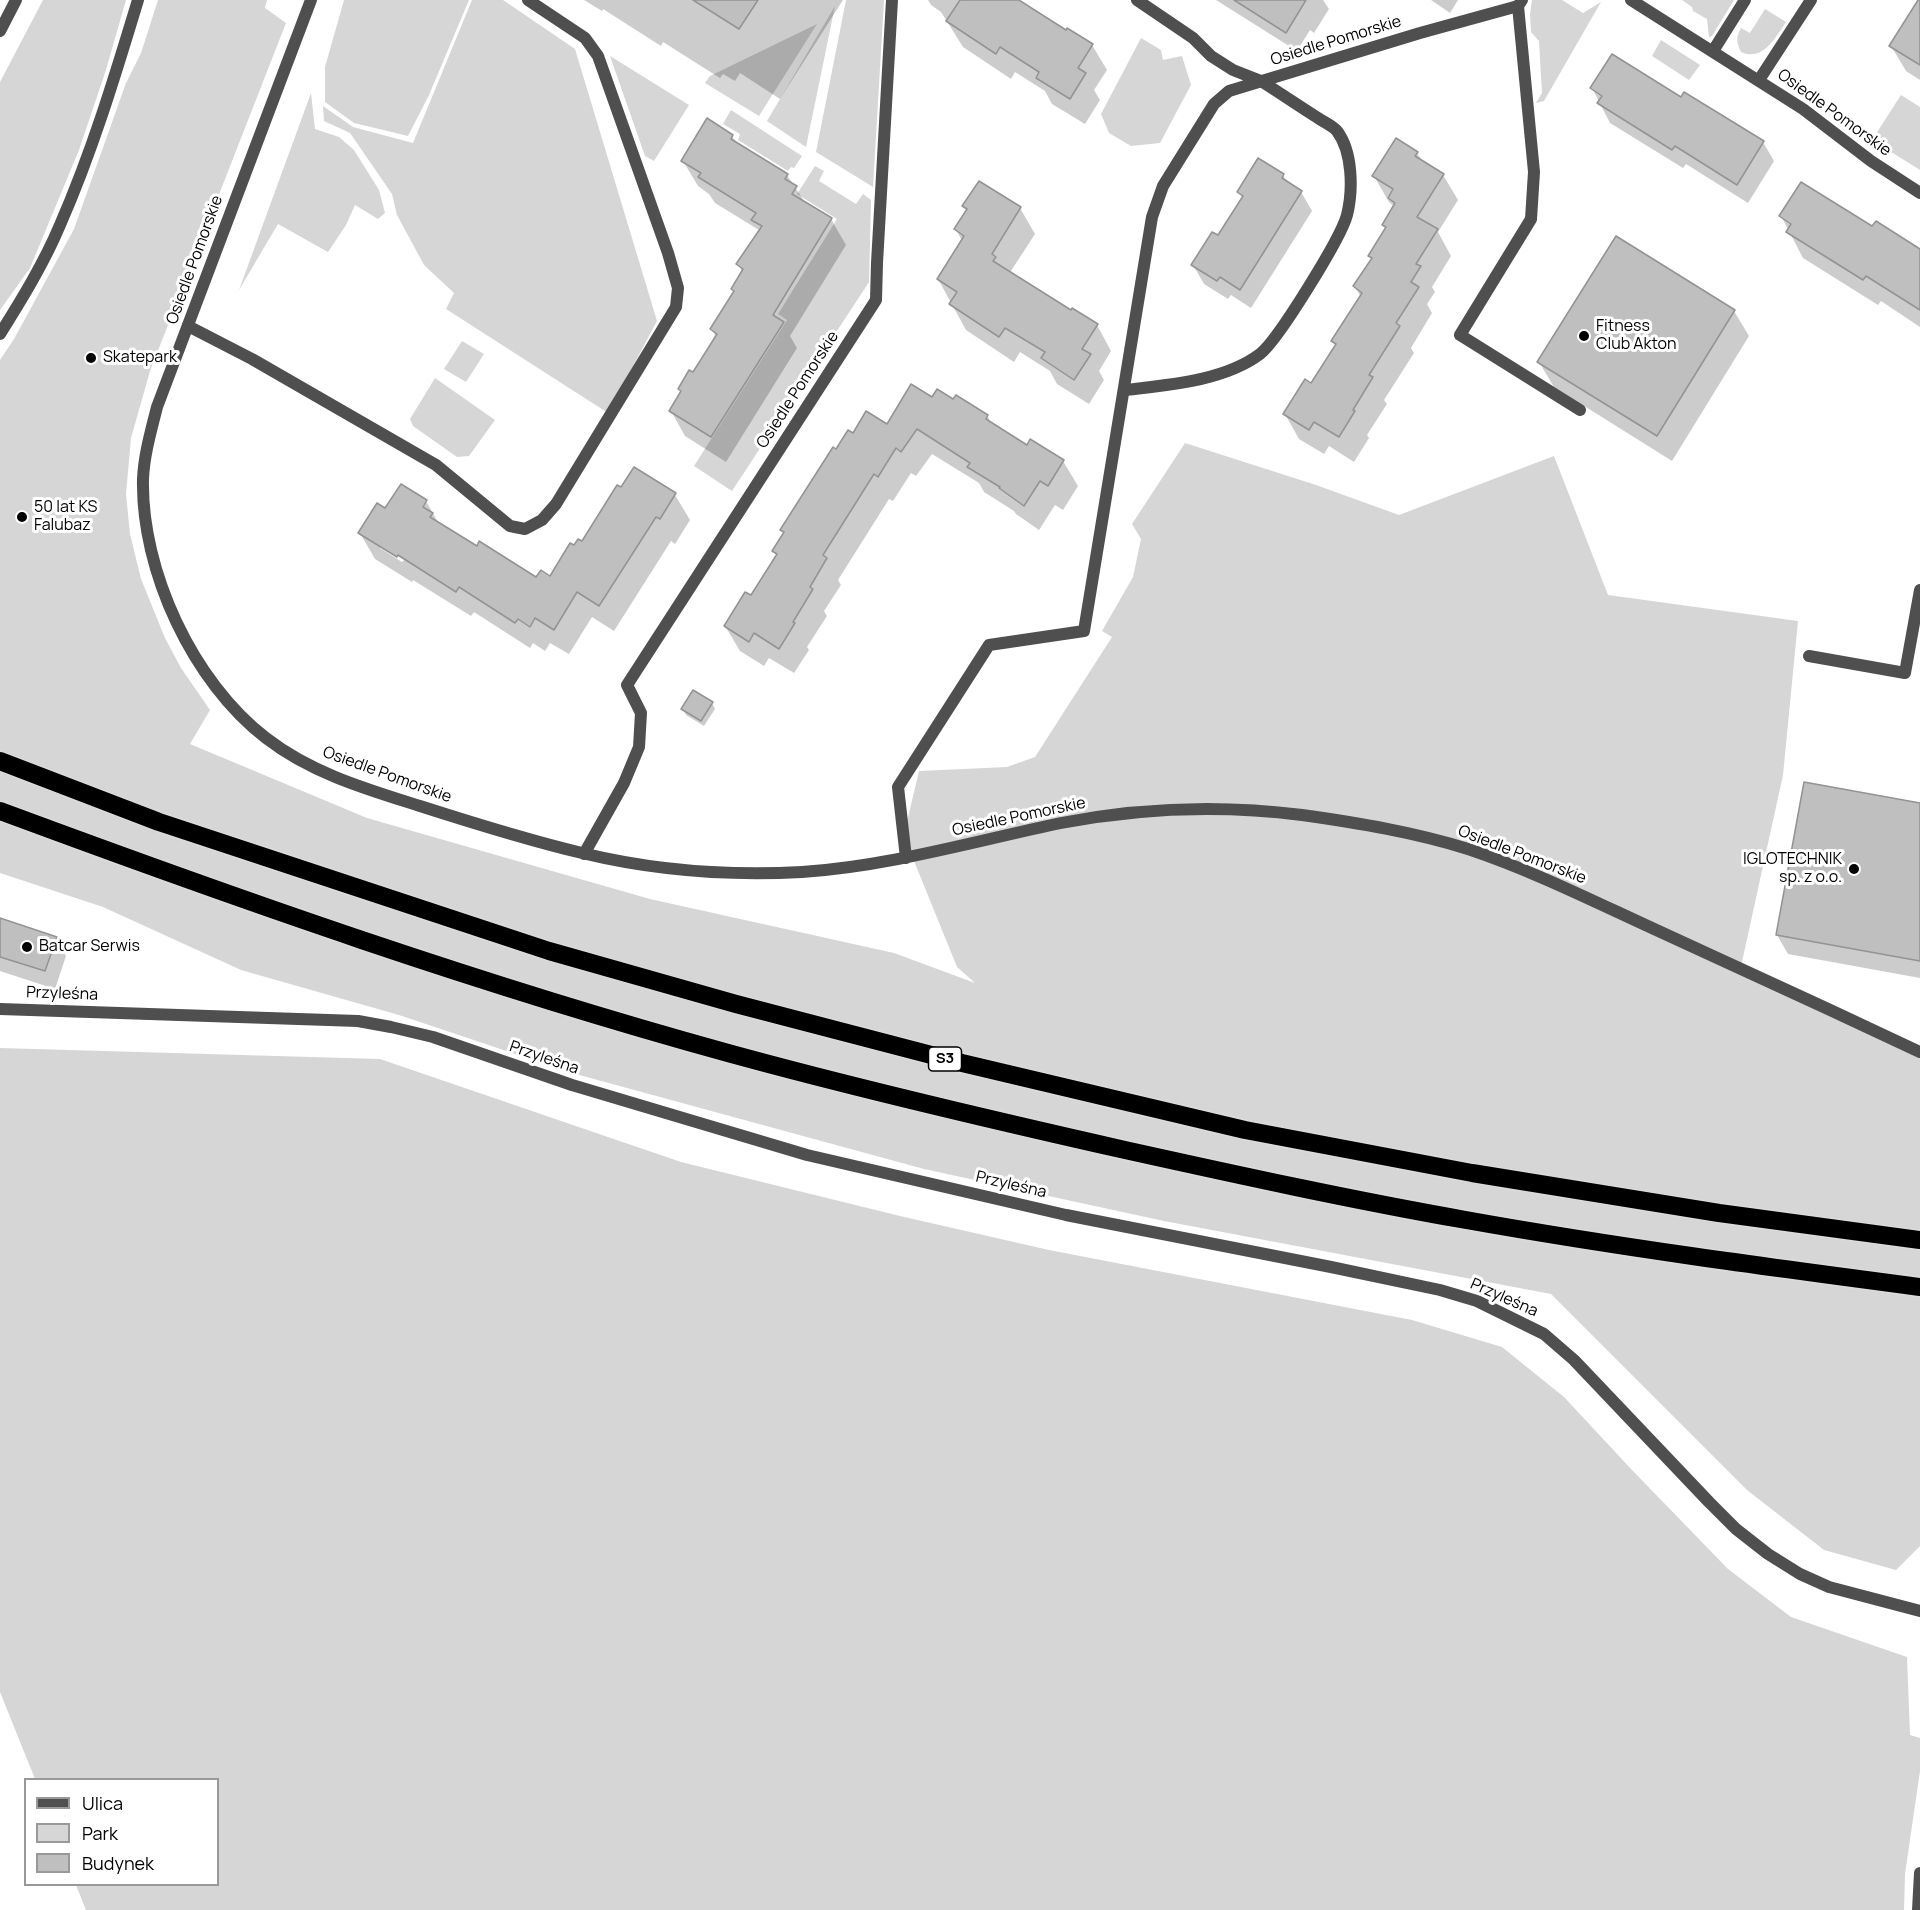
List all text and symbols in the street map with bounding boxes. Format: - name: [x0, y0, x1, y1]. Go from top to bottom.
- street label: Osiedle Pomorskie: [1268, 12, 1404, 70]
- street label: Osiedle Pomorskie: [1773, 65, 1895, 161]
- street label: Osiedle Pomorskie: [163, 193, 227, 327]
- place label: Fitness Club Akton: [1596, 317, 1676, 355]
- street label: Osiedle Pomorskie: [753, 328, 843, 452]
- marker: Fitness Club Akton: [1577, 329, 1591, 343]
- place label: Skatepark: [103, 348, 177, 368]
- marker: Skatepark: [84, 351, 98, 365]
- place label: 50 lat KS Falubaz: [34, 498, 97, 536]
- marker: 50 lat KS Falubaz: [15, 510, 29, 524]
- street label: Osiedle Pomorskie: [320, 743, 454, 807]
- street label: Osiedle Pomorskie: [951, 793, 1087, 841]
- street label: Osiedle Pomorskie: [1455, 822, 1589, 888]
- place label: IGLOTECHNIK sp. z o.o.: [1743, 850, 1842, 888]
- marker: IGLOTECHNIK sp. z o.o.: [1847, 862, 1861, 876]
- place label: Batcar Serwis: [39, 937, 140, 957]
- marker: Batcar Serwis: [20, 940, 34, 954]
- street label: Przyleśna: [26, 983, 98, 1005]
- street label: Przyleśna: [507, 1037, 581, 1079]
- road number: S3: [928, 1047, 962, 1071]
- street label: Przyleśna: [974, 1168, 1048, 1202]
- street label: Przyleśna: [1467, 1275, 1541, 1321]
- legend: [24, 1778, 219, 1886]
- text: Ulica: [82, 1791, 123, 1815]
- text: Park: [82, 1821, 118, 1845]
- text: Budynek: [82, 1851, 154, 1875]

